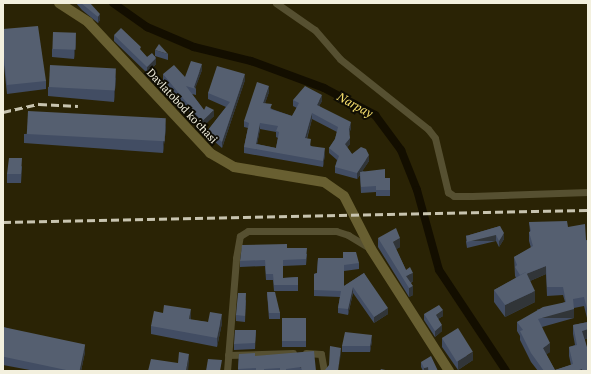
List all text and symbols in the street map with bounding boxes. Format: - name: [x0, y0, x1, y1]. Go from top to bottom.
- street label: Davlatobod ko'chasi: [144, 66, 220, 146]
- water label: Narpay: [335, 89, 375, 121]

